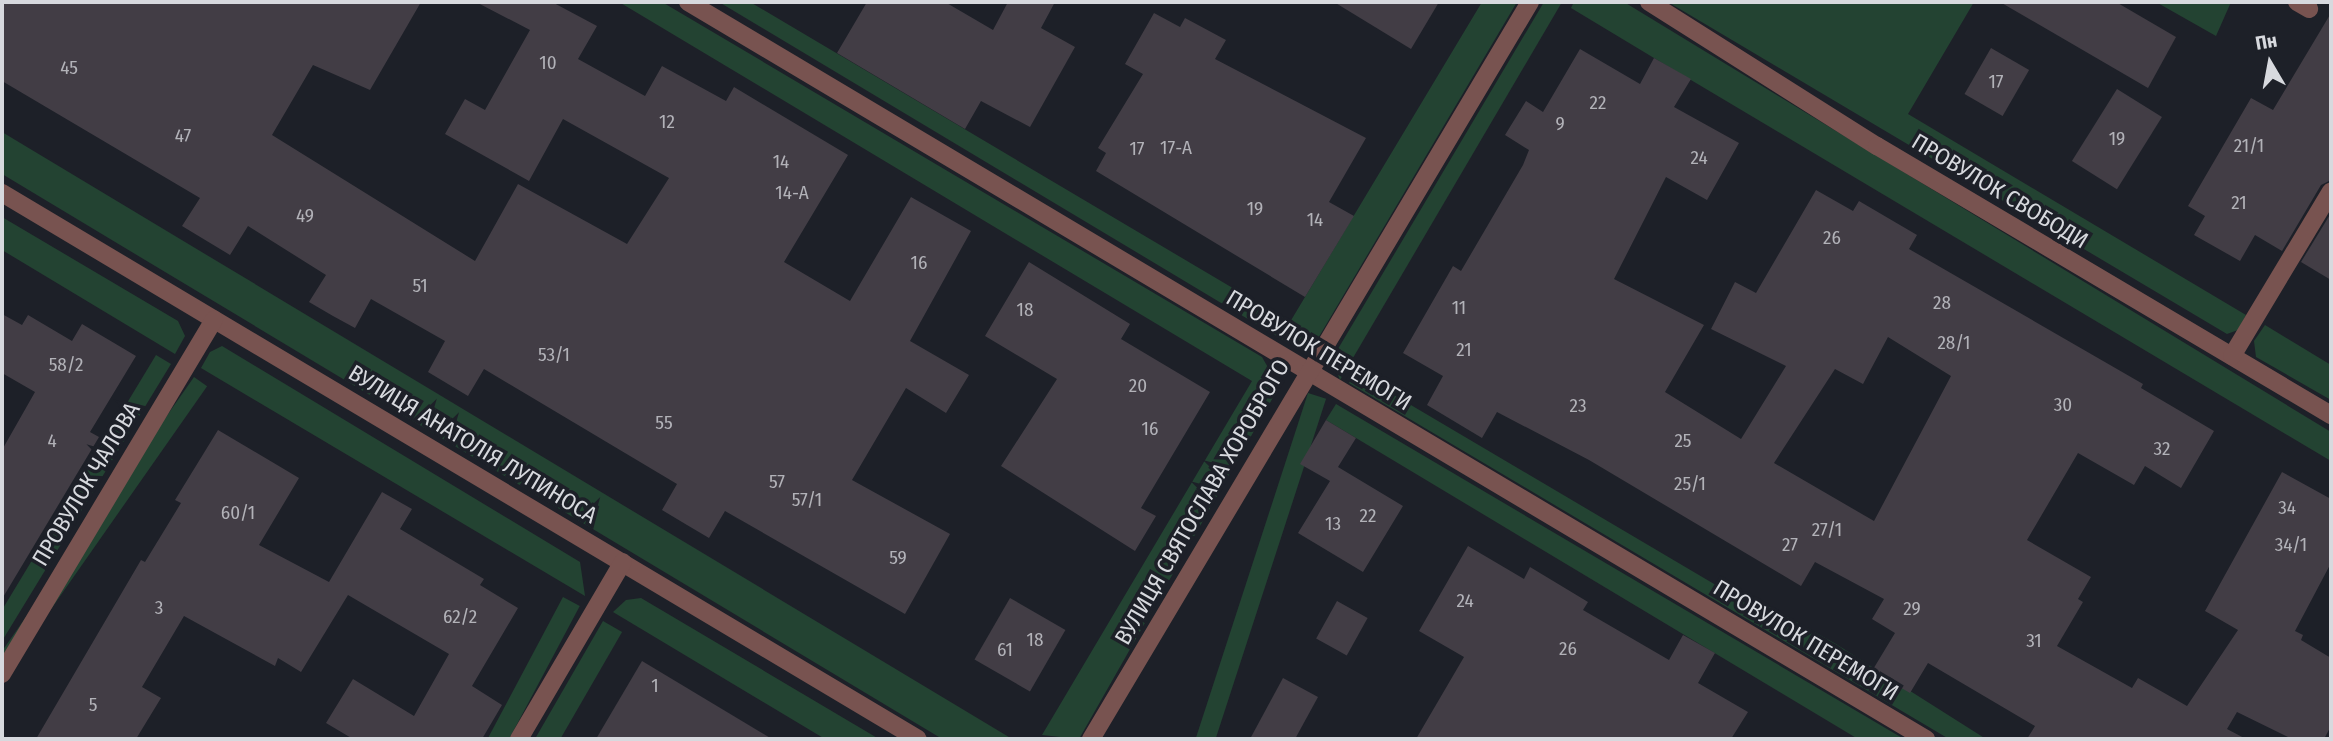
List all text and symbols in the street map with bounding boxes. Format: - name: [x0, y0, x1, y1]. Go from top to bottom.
- north arrow: [2235, 28, 2305, 98]
- text: Пн: [2254, 29, 2279, 55]
- house number: 10: [539, 52, 557, 74]
- house number: 45: [60, 57, 78, 79]
- house number: 17: [1988, 71, 2004, 93]
- house number: 22: [1590, 92, 1606, 114]
- house number: 12: [659, 111, 675, 133]
- house number: 9: [1555, 113, 1565, 135]
- house number: 47: [175, 125, 191, 147]
- street label: ПРОВУЛОК СВОБОДИ: [1907, 128, 2093, 254]
- house number: 19: [2109, 128, 2125, 150]
- house number: 21/1: [2234, 135, 2264, 157]
- house number: 17-А: [1160, 137, 1192, 159]
- house number: 17: [1129, 138, 1145, 160]
- house number: 24: [1690, 147, 1708, 169]
- house number: 14: [773, 151, 789, 173]
- house number: 14-А: [775, 182, 809, 204]
- house number: 21: [2231, 192, 2247, 214]
- house number: 19: [1247, 198, 1263, 220]
- house number: 49: [296, 205, 314, 227]
- house number: 14: [1307, 209, 1323, 231]
- house number: 26: [1823, 227, 1841, 249]
- house number: 16: [911, 252, 927, 274]
- house number: 51: [412, 275, 428, 297]
- street label: ПРОВУЛОК ПЕРЕМОГИ: [1221, 284, 1417, 416]
- house number: 28: [1933, 292, 1951, 314]
- house number: 11: [1452, 297, 1466, 319]
- house number: 18: [1017, 299, 1033, 321]
- house number: 28/1: [1937, 332, 1971, 354]
- house number: 21: [1456, 339, 1472, 361]
- house number: 53/1: [538, 344, 570, 366]
- house number: 58/2: [49, 354, 83, 376]
- street label: ВУЛИЦЯ СВЯТОСЛАВА ХОРОБРОГО: [1109, 355, 1295, 649]
- street label: ВУЛИЦЯ АНАТОЛІЯ ЛУПИНОСА: [344, 359, 602, 529]
- house number: 20: [1129, 375, 1147, 397]
- house number: 30: [2054, 394, 2072, 416]
- house number: 23: [1570, 395, 1586, 417]
- street label: ПРОВУЛОК ЧАЛОВА: [26, 397, 146, 571]
- house number: 55: [655, 412, 673, 434]
- house number: 16: [1142, 418, 1158, 440]
- house number: 4: [47, 430, 57, 452]
- house number: 25: [1674, 430, 1692, 452]
- house number: 32: [2154, 438, 2170, 460]
- house number: 57: [769, 471, 785, 493]
- house number: 25/1: [1674, 473, 1706, 495]
- house number: 57/1: [792, 489, 822, 511]
- house number: 34: [2278, 497, 2296, 519]
- house number: 60/1: [221, 502, 255, 524]
- house number: 22: [1360, 505, 1376, 527]
- house number: 13: [1325, 513, 1341, 535]
- house number: 27/1: [1812, 519, 1842, 541]
- house number: 27: [1782, 534, 1798, 556]
- house number: 34/1: [2275, 534, 2307, 556]
- house number: 59: [889, 547, 907, 569]
- street label: ПРОВУЛОК ПЕРЕМОГИ: [1708, 574, 1904, 706]
- house number: 24: [1456, 590, 1474, 612]
- house number: 3: [155, 597, 163, 619]
- house number: 29: [1903, 598, 1921, 620]
- house number: 62/2: [443, 606, 477, 628]
- house number: 18: [1027, 629, 1043, 651]
- house number: 31: [2026, 630, 2042, 652]
- house number: 26: [1559, 638, 1577, 660]
- house number: 61: [997, 639, 1013, 661]
- house number: 1: [651, 675, 659, 697]
- house number: 5: [89, 694, 97, 716]

